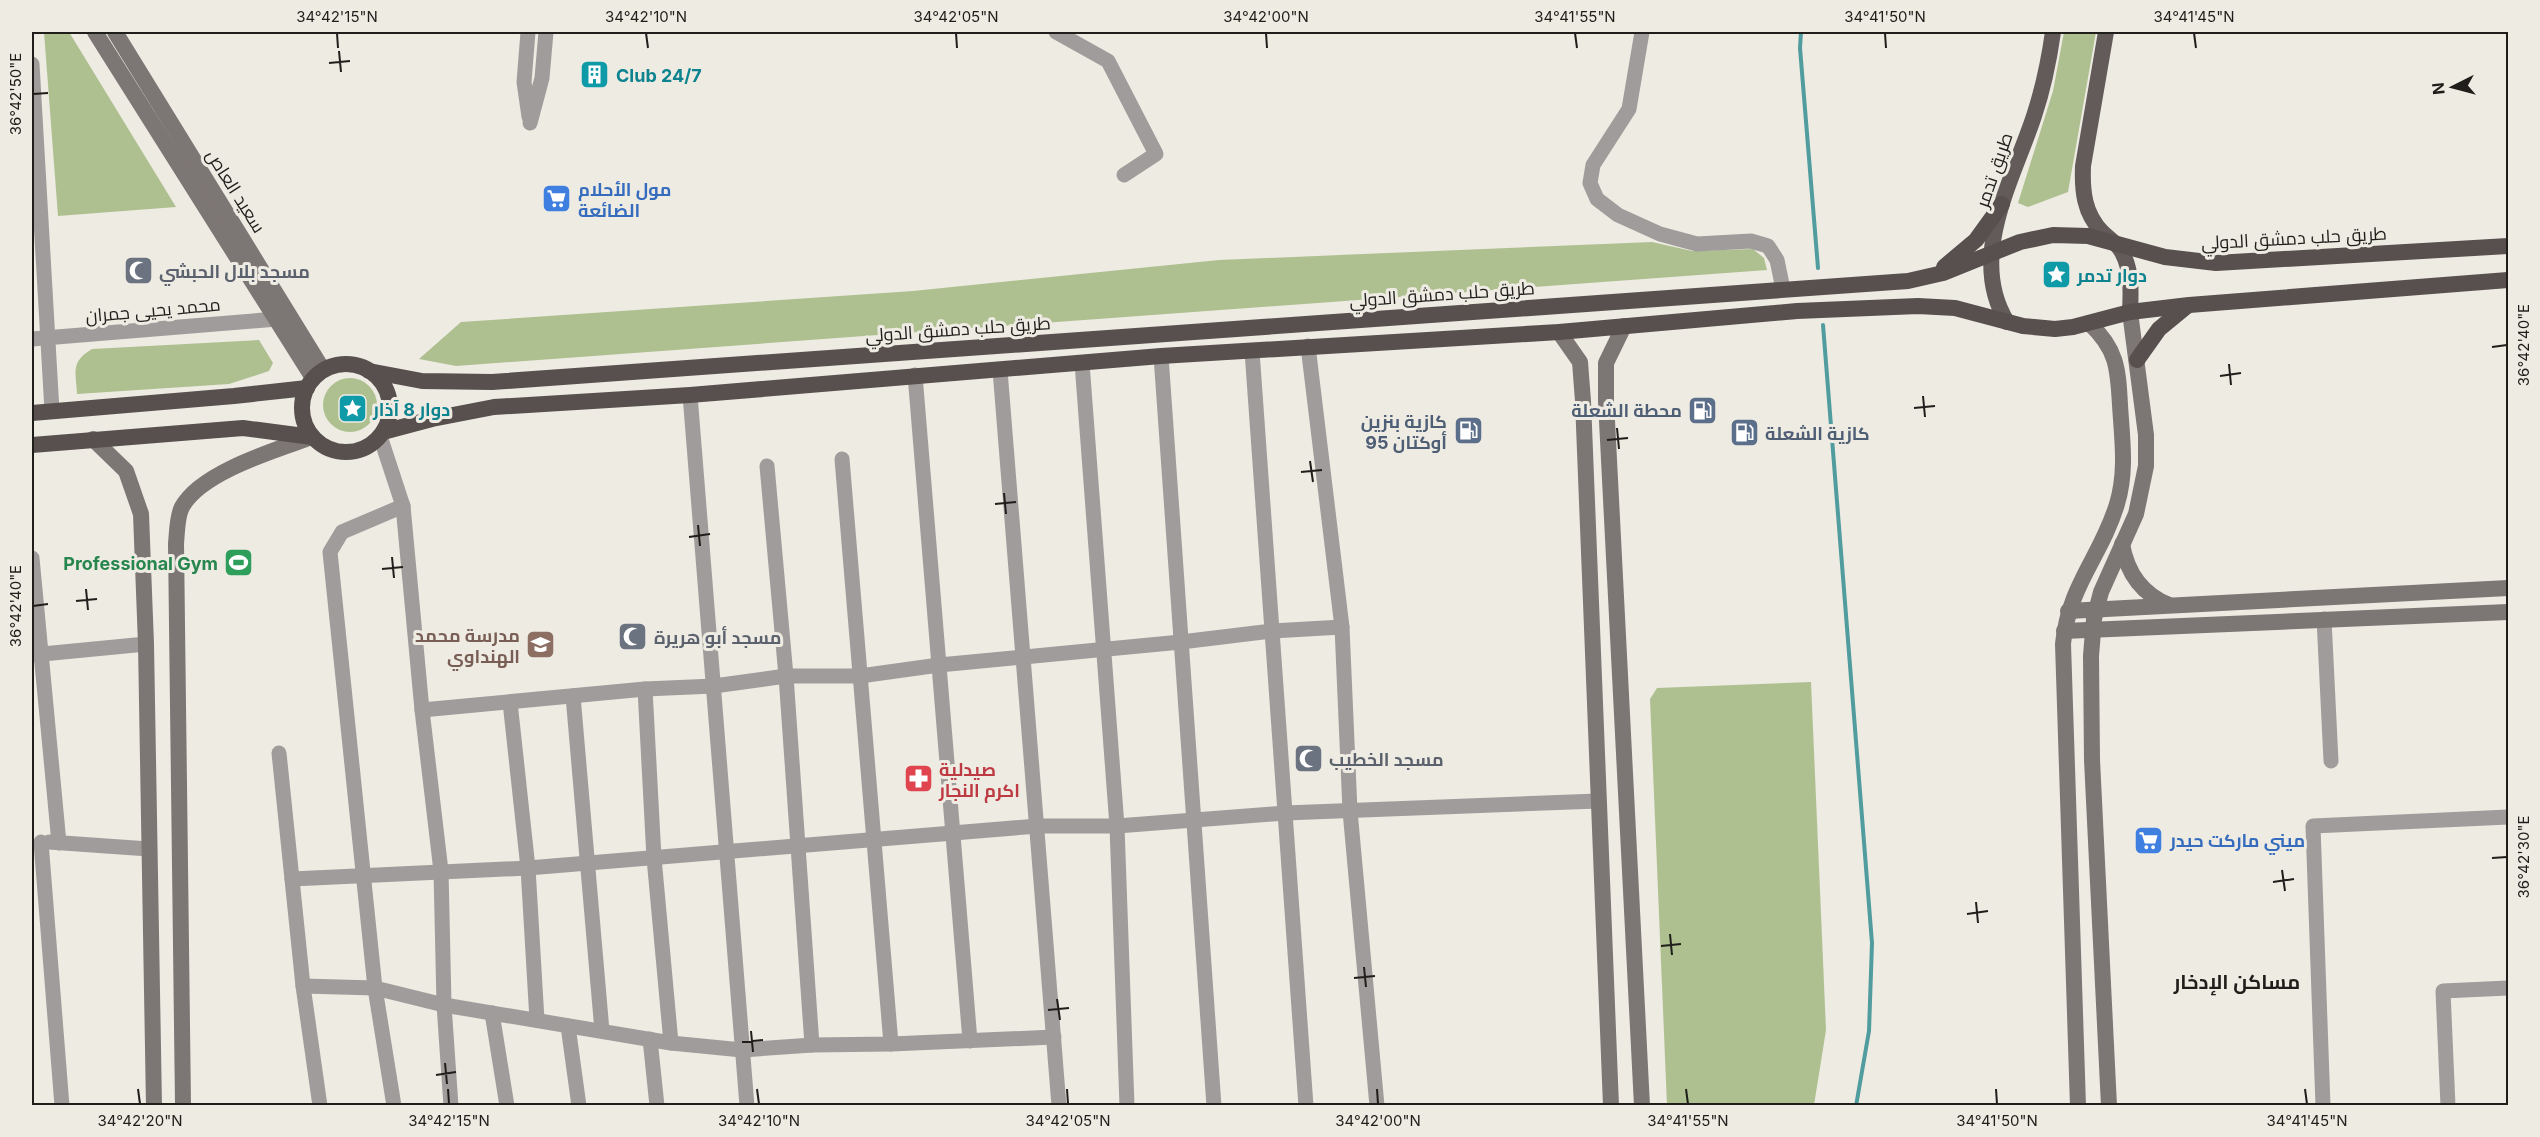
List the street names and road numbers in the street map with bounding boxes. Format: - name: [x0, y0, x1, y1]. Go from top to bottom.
- street label: طريق تدمر: [1971, 130, 2018, 212]
- street label: سعيد العاص: [201, 145, 270, 237]
- street label: طريق حلب دمشق الدولي: [2201, 223, 2388, 257]
- street label: طريق حلب دمشق الدولي: [1349, 277, 1536, 315]
- street label: محمد يحيى جمران: [85, 294, 222, 327]
- street label: طريق حلب دمشق الدولي: [865, 312, 1052, 350]

